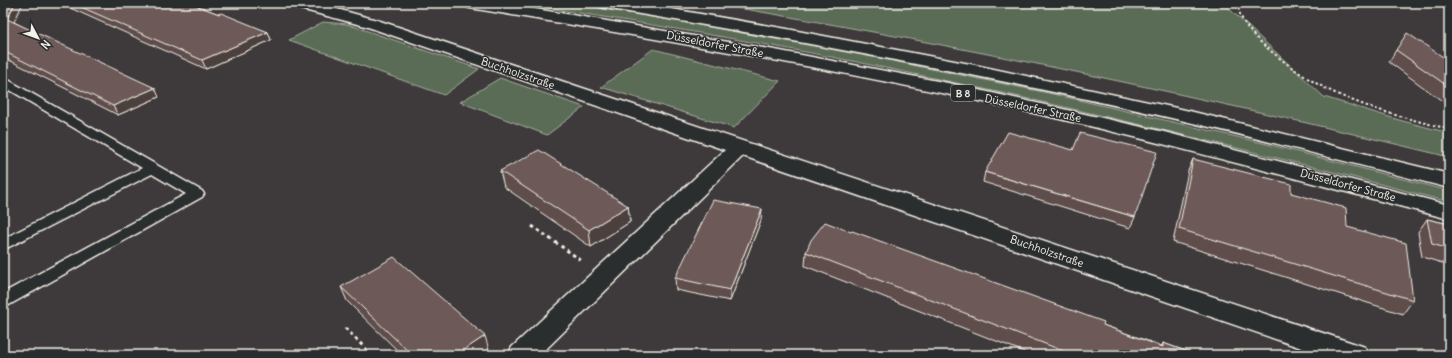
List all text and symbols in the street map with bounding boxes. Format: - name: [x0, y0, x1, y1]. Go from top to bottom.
- north arrow: [18, 18, 58, 58]
- street label: Düsseldorfer Straße: [665, 28, 765, 60]
- text: N: [38, 37, 53, 52]
- street label: Buchholzstraße: [479, 54, 557, 92]
- road number: B 8: [951, 85, 975, 101]
- street label: Düsseldorfer Straße: [983, 91, 1083, 125]
- street label: Düsseldorfer Straße: [1299, 166, 1397, 205]
- street label: Buchholzstraße: [1008, 232, 1086, 270]

